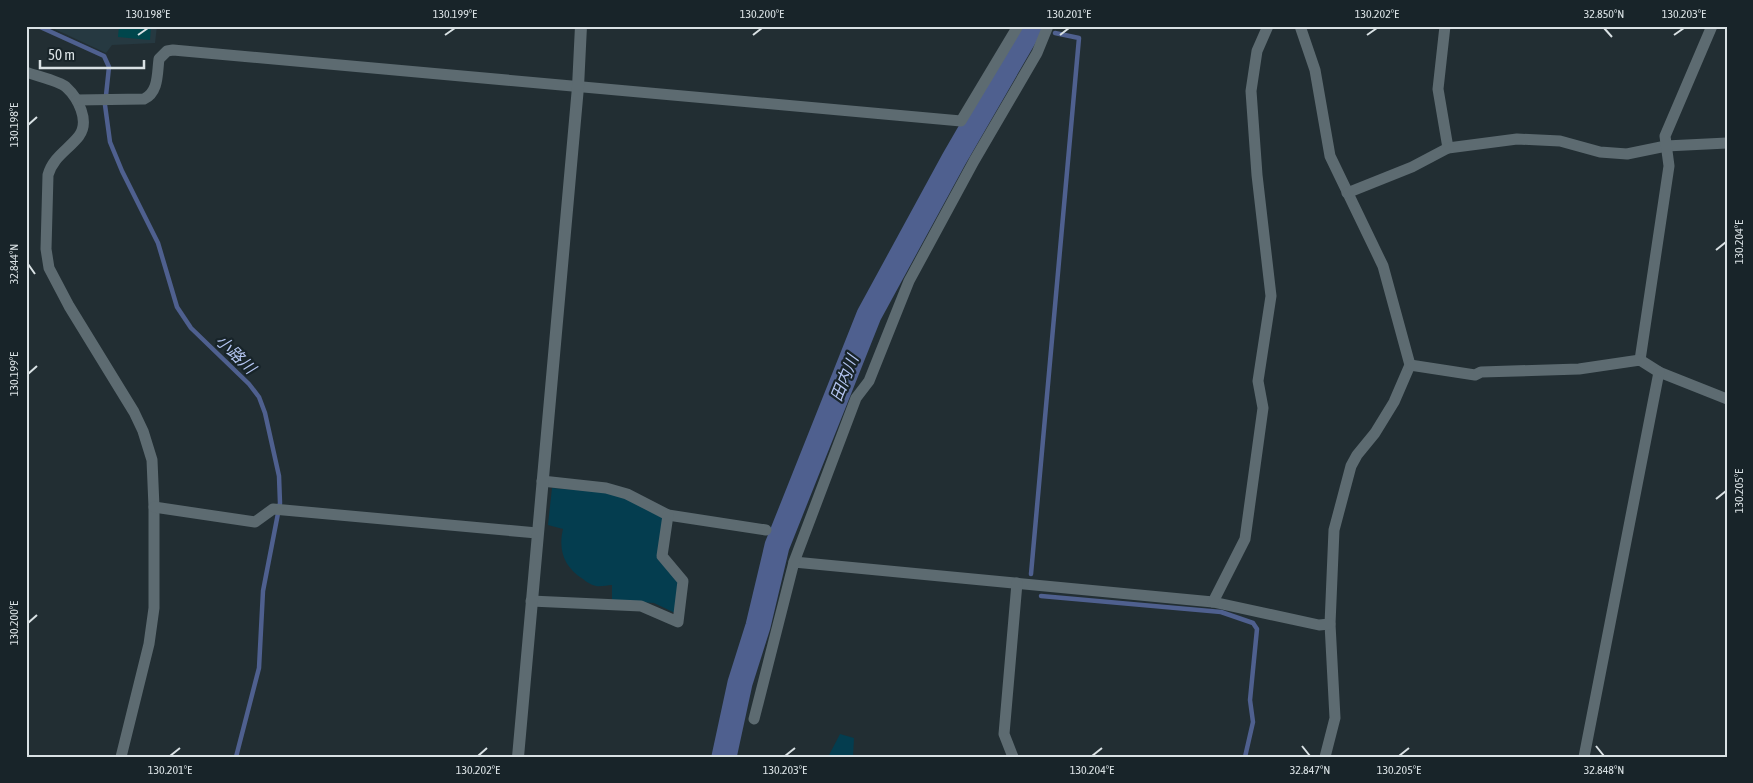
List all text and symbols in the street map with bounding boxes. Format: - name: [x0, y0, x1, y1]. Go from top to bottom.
- text: 130.198°E: [126, 7, 170, 21]
- text: 130.199°E: [433, 7, 477, 21]
- text: 130.200°E: [740, 7, 784, 21]
- text: 130.201°E: [1047, 7, 1091, 21]
- text: 130.202°E: [1355, 7, 1399, 21]
- text: 32.850°N: [1584, 7, 1624, 21]
- text: 130.203°E: [1662, 7, 1706, 21]
- scale bar: [40, 38, 144, 70]
- text: 50 m: [48, 46, 75, 63]
- text: 130.198°E: [7, 103, 21, 147]
- text: 130.204°E: [1732, 220, 1746, 264]
- text: 32.844°N: [7, 244, 21, 284]
- water label: 小路川: [212, 331, 261, 379]
- water label: 田内川: [827, 351, 862, 404]
- text: 130.199°E: [7, 352, 21, 396]
- text: 130.205°E: [1732, 469, 1746, 513]
- text: 130.200°E: [7, 601, 21, 645]
- text: 130.201°E: [148, 763, 192, 777]
- text: 130.202°E: [456, 763, 500, 777]
- text: 130.203°E: [763, 763, 807, 777]
- text: 130.204°E: [1070, 763, 1114, 777]
- text: 32.847°N: [1290, 763, 1330, 777]
- text: 130.205°E: [1377, 763, 1421, 777]
- text: 32.848°N: [1584, 763, 1624, 777]

